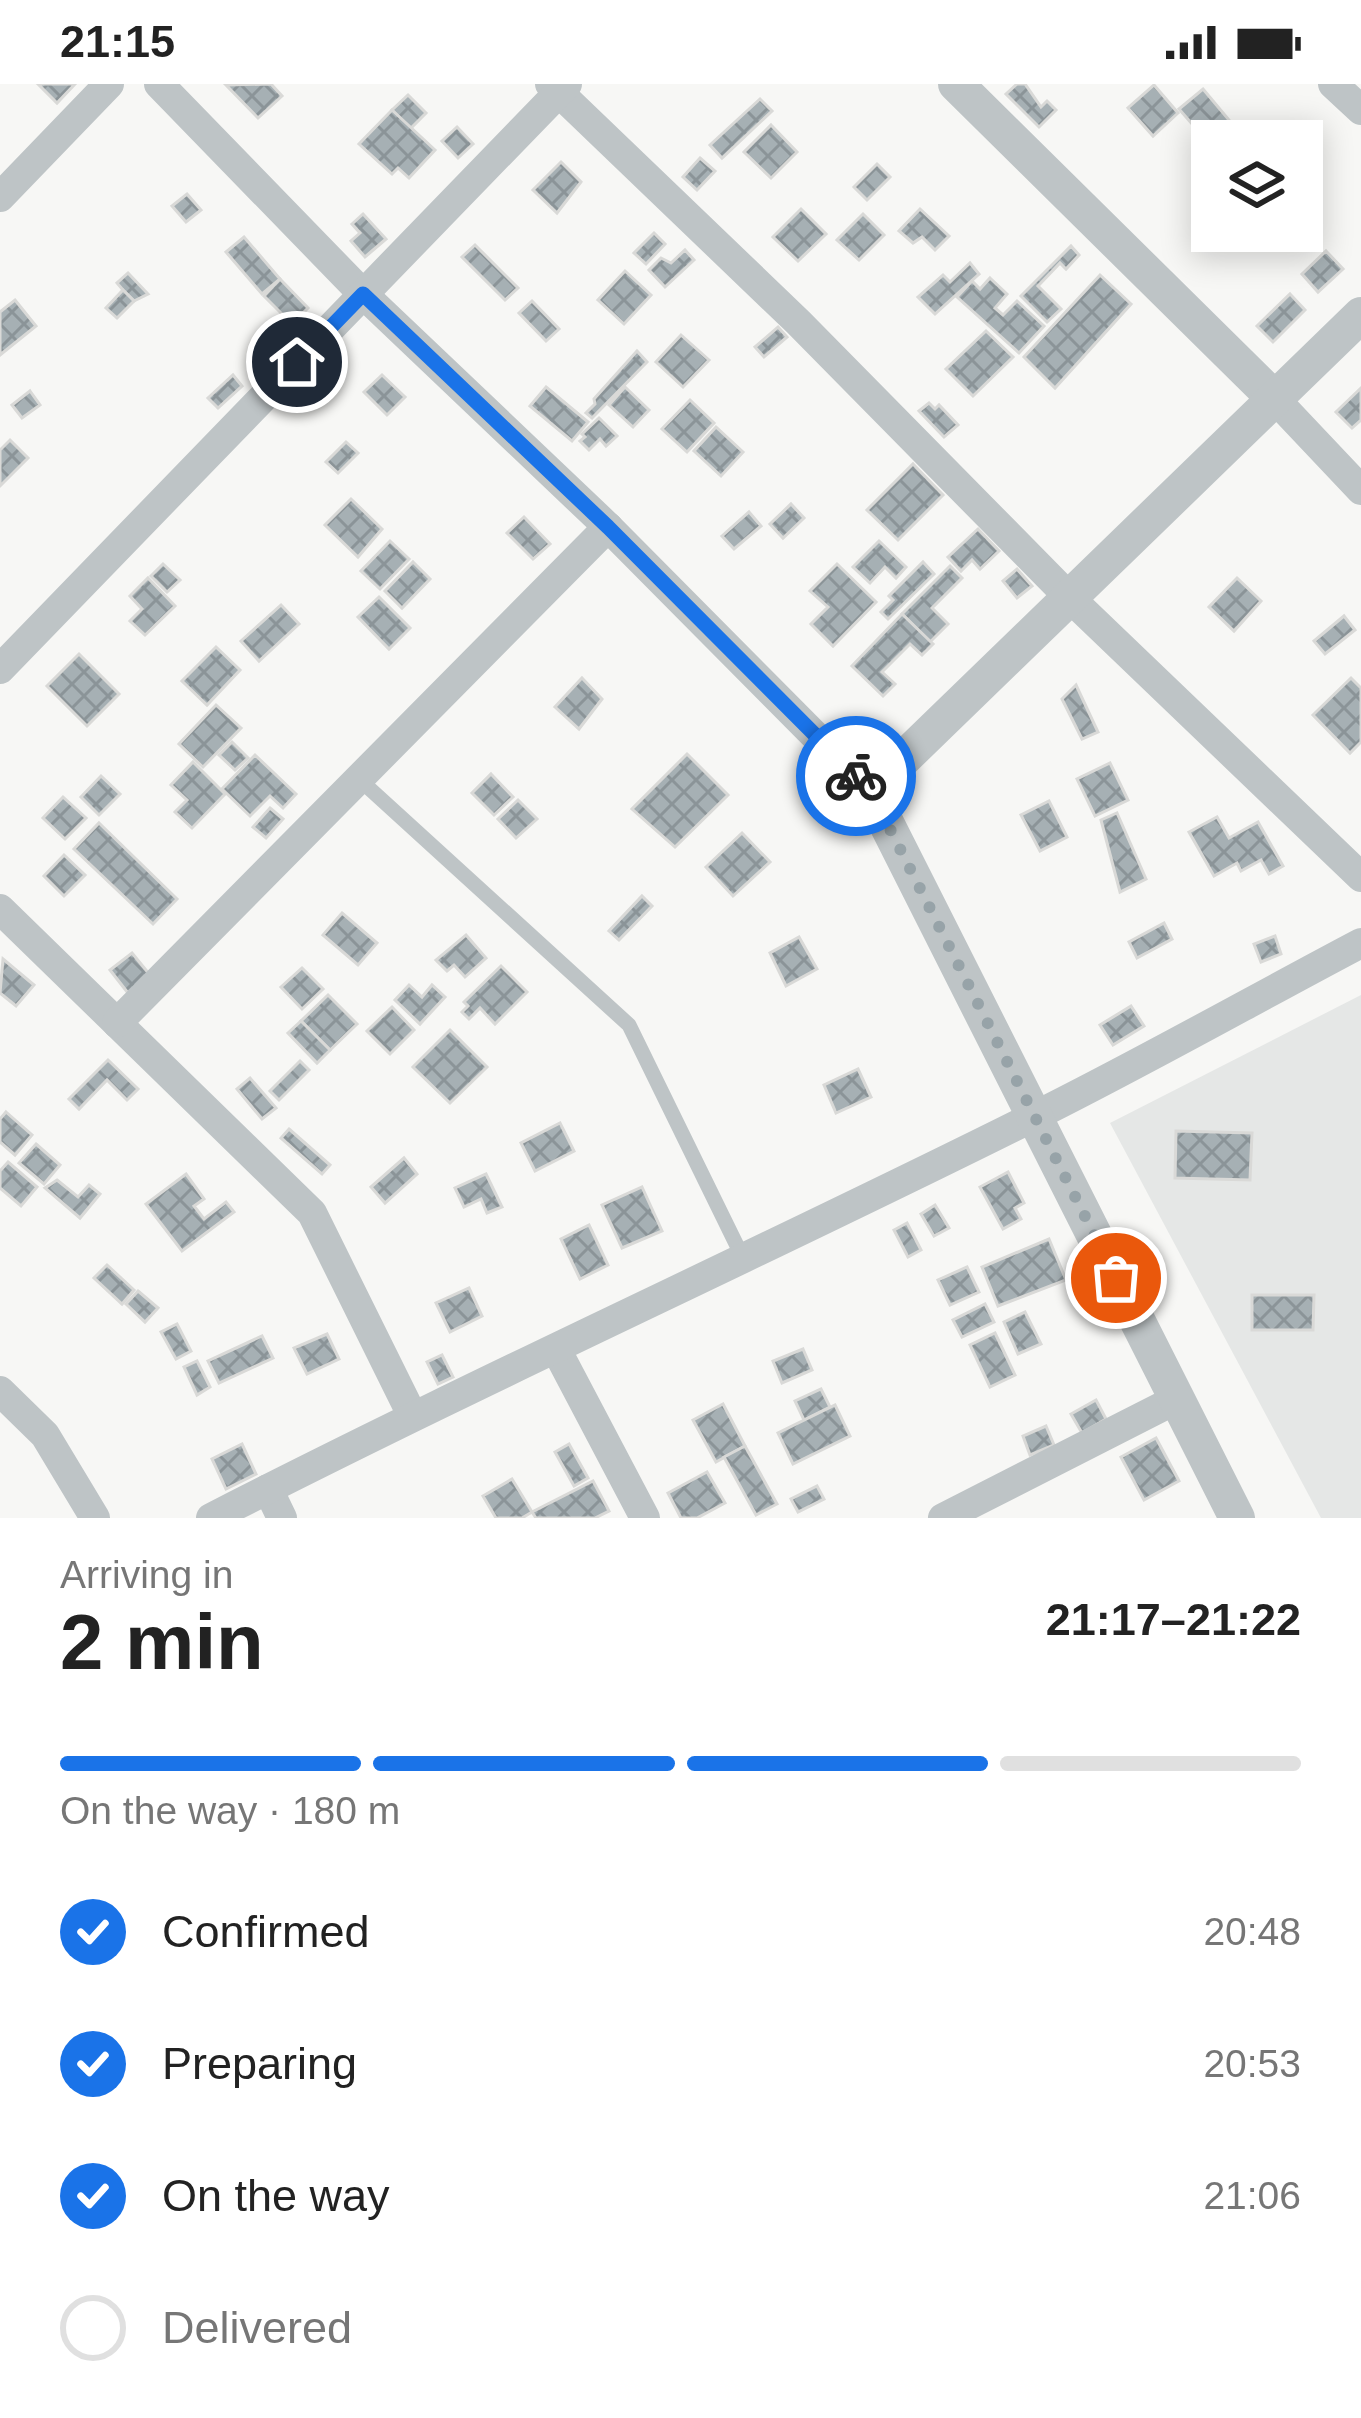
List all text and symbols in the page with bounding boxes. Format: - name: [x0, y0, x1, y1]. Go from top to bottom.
- text: 21:15: [60, 16, 175, 67]
- map controls: [1191, 120, 1323, 252]
- button: layers: [1191, 120, 1323, 252]
- pin: [246, 311, 348, 413]
- icon: home: [264, 329, 330, 395]
- courier: [796, 716, 916, 836]
- icon: bike: [823, 743, 889, 809]
- pin: [1065, 1227, 1167, 1329]
- icon: bag: [1083, 1245, 1149, 1311]
- text: Arriving in: [60, 1553, 233, 1596]
- text: 21:17–21:22: [1046, 1594, 1301, 1645]
- text: 2 min: [60, 1598, 264, 1686]
- text: On the way · 180 m: [60, 1789, 400, 1832]
- icon: check: [60, 1899, 126, 1965]
- text: Confirmed: [162, 1906, 370, 1957]
- text: 20:48: [1203, 1910, 1301, 1953]
- icon: check: [60, 2031, 126, 2097]
- text: Preparing: [162, 2038, 357, 2089]
- text: 20:53: [1203, 2042, 1301, 2085]
- icon: check: [60, 2163, 126, 2229]
- text: On the way: [162, 2170, 390, 2221]
- text: 21:06: [1203, 2174, 1301, 2217]
- text: Delivered: [162, 2302, 352, 2353]

